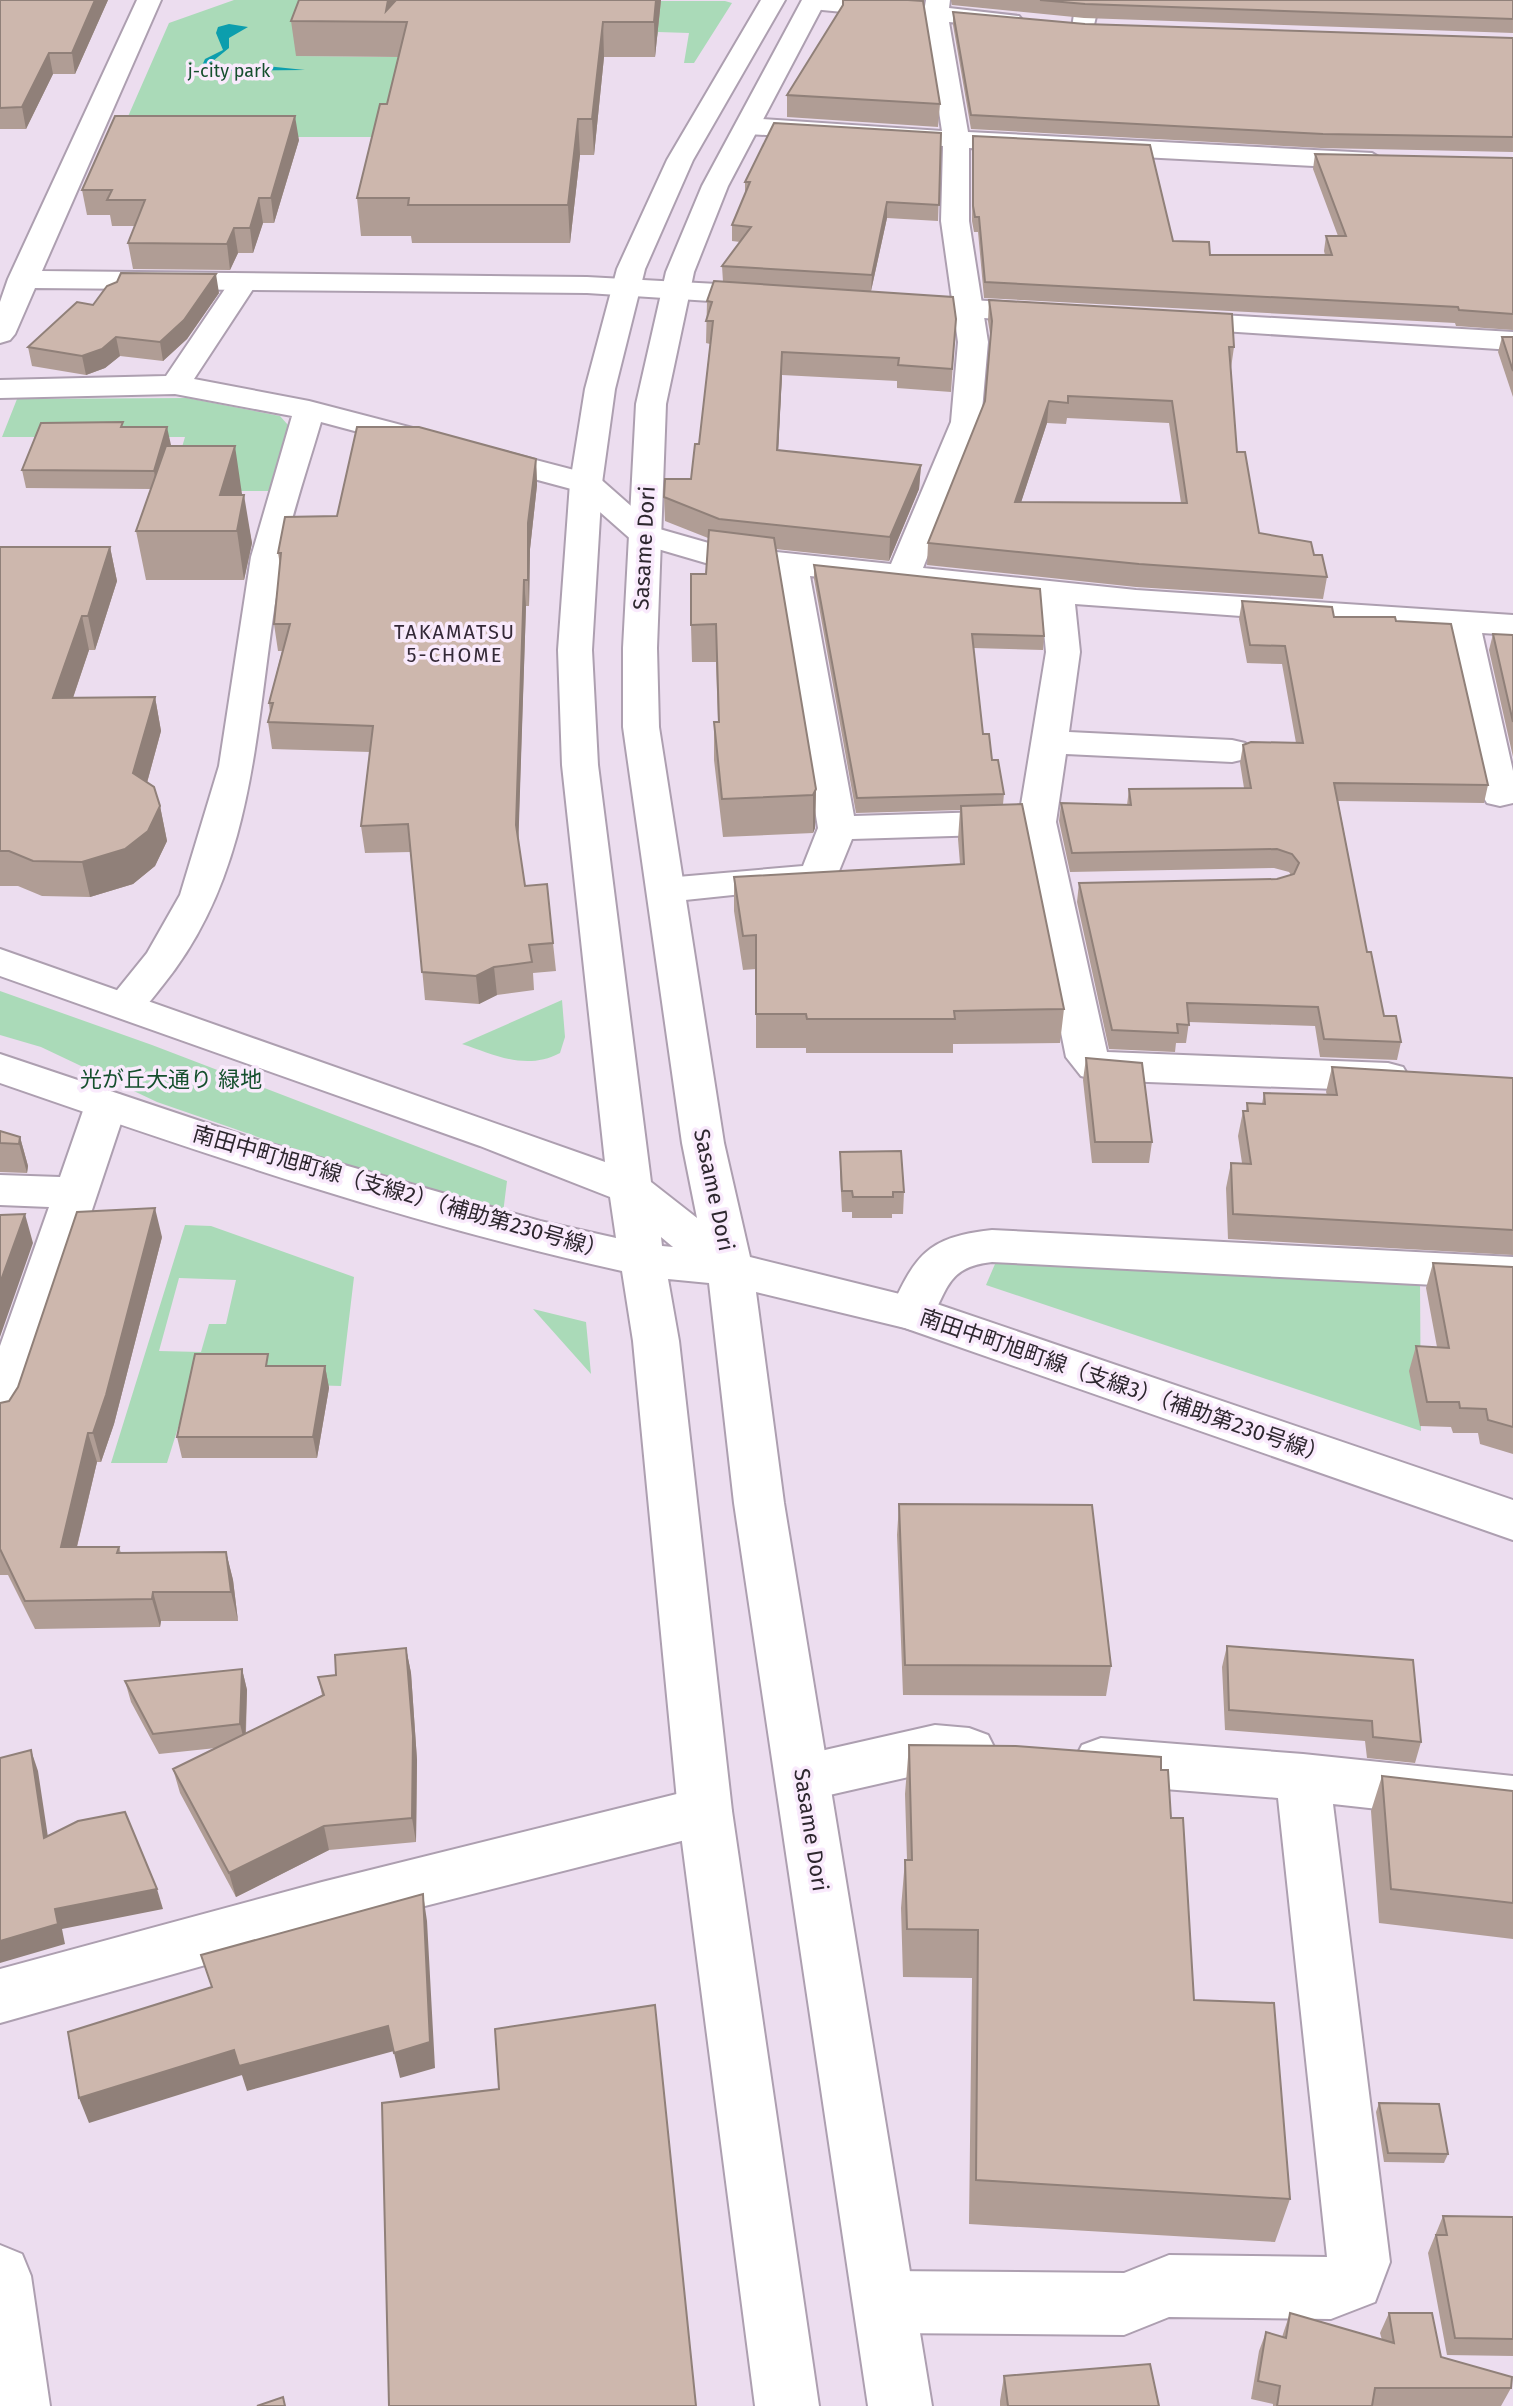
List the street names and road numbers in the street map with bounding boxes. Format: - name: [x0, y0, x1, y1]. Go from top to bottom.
- street label: Sasame Dori: [627, 485, 661, 611]
- street label: 南田中町旭町線（支線2）（補助第230号線）: [190, 1120, 610, 1264]
- street label: Sasame Dori: [688, 1126, 740, 1254]
- street label: 南田中町旭町線（支線3）（補助第230号線）: [916, 1303, 1332, 1469]
- street label: Sasame Dori: [788, 1767, 834, 1893]

